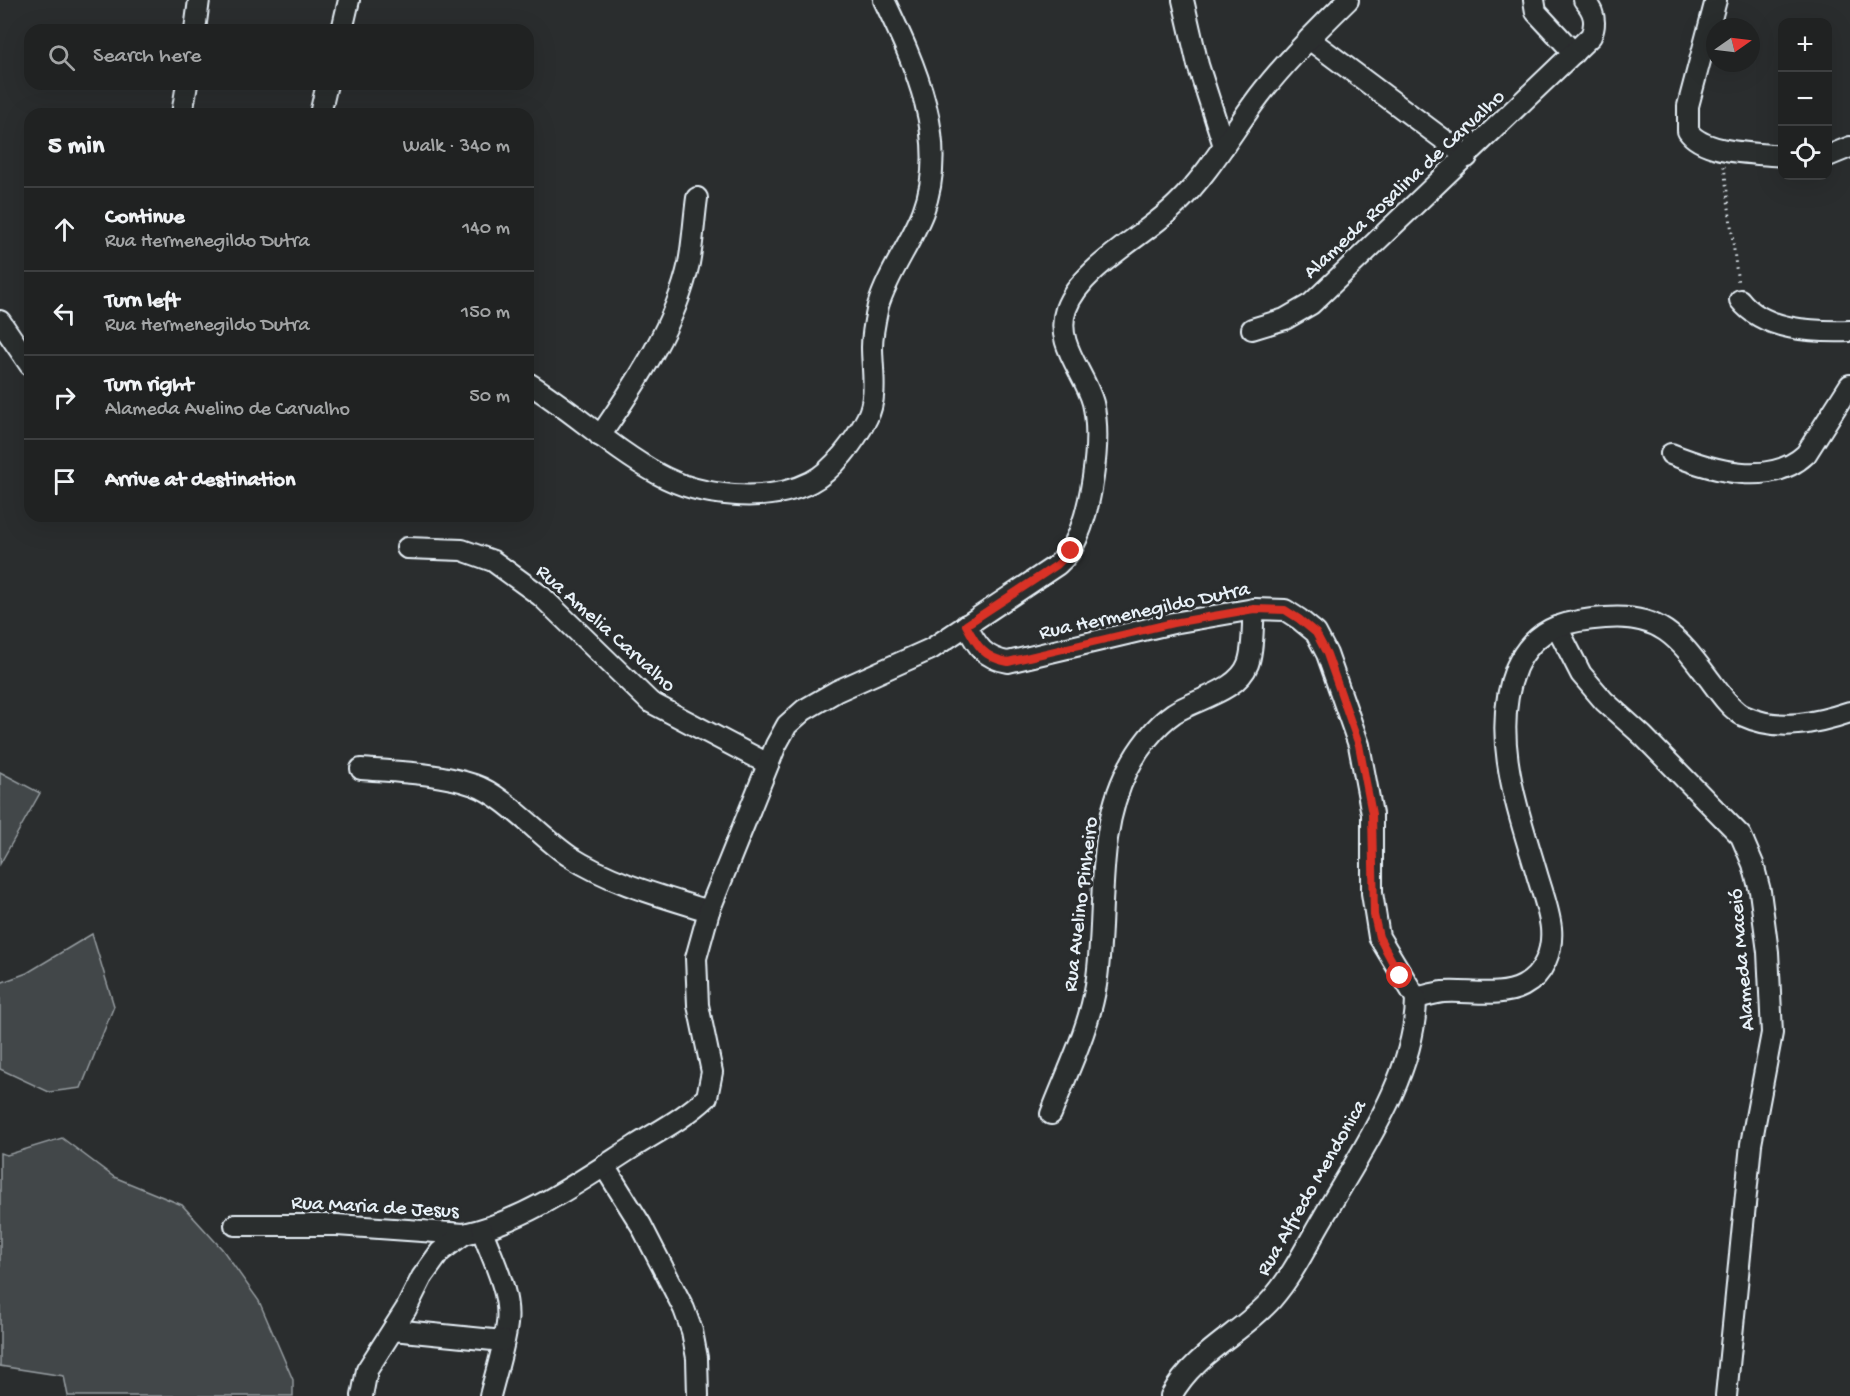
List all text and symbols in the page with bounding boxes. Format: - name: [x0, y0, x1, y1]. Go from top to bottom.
- north arrow: [1706, 18, 1760, 72]
- map controls: [1778, 18, 1832, 180]
- button: +: [1778, 18, 1832, 72]
- search box: [24, 24, 534, 90]
- icon: search: [45, 41, 78, 74]
- text: Search here: [93, 44, 201, 70]
- button: −: [1778, 72, 1832, 126]
- street label: Alameda Rosalina de Carvalho: [1299, 85, 1512, 286]
- button: locate: [1778, 126, 1832, 180]
- text: 5 min: [48, 132, 104, 163]
- text: Walk · 340 m: [403, 136, 510, 159]
- text: Continue: [105, 205, 185, 231]
- icon: ahead: [48, 213, 81, 246]
- text: 140 m: [462, 218, 510, 241]
- text: Rua Hermenegildo Dutra: [105, 231, 310, 254]
- text: Turn left: [105, 289, 179, 315]
- icon: left: [48, 297, 81, 330]
- text: 150 m: [461, 302, 510, 325]
- text: Rua Hermenegildo Dutra: [105, 315, 310, 338]
- text: Turn right: [105, 373, 193, 399]
- icon: right: [48, 381, 81, 414]
- text: 50 m: [469, 386, 510, 409]
- text: Alameda Avelino de Carvalho: [105, 399, 350, 422]
- icon: arrive: [48, 465, 81, 498]
- text: Arrive at destination: [105, 468, 295, 494]
- route end: [1057, 537, 1083, 563]
- street label: Rua Amelia Carvalho: [530, 560, 680, 699]
- street label: Rua Hermenegildo Dutra: [1037, 578, 1254, 647]
- street label: Rua Avelino Pinheiro: [1059, 815, 1106, 993]
- street label: Alameda Maceió: [1725, 887, 1762, 1032]
- route start: [1386, 962, 1412, 988]
- street label: Rua Alfredo Mendonica: [1252, 1095, 1374, 1281]
- street label: Rua Maria de Jesus: [290, 1192, 460, 1225]

